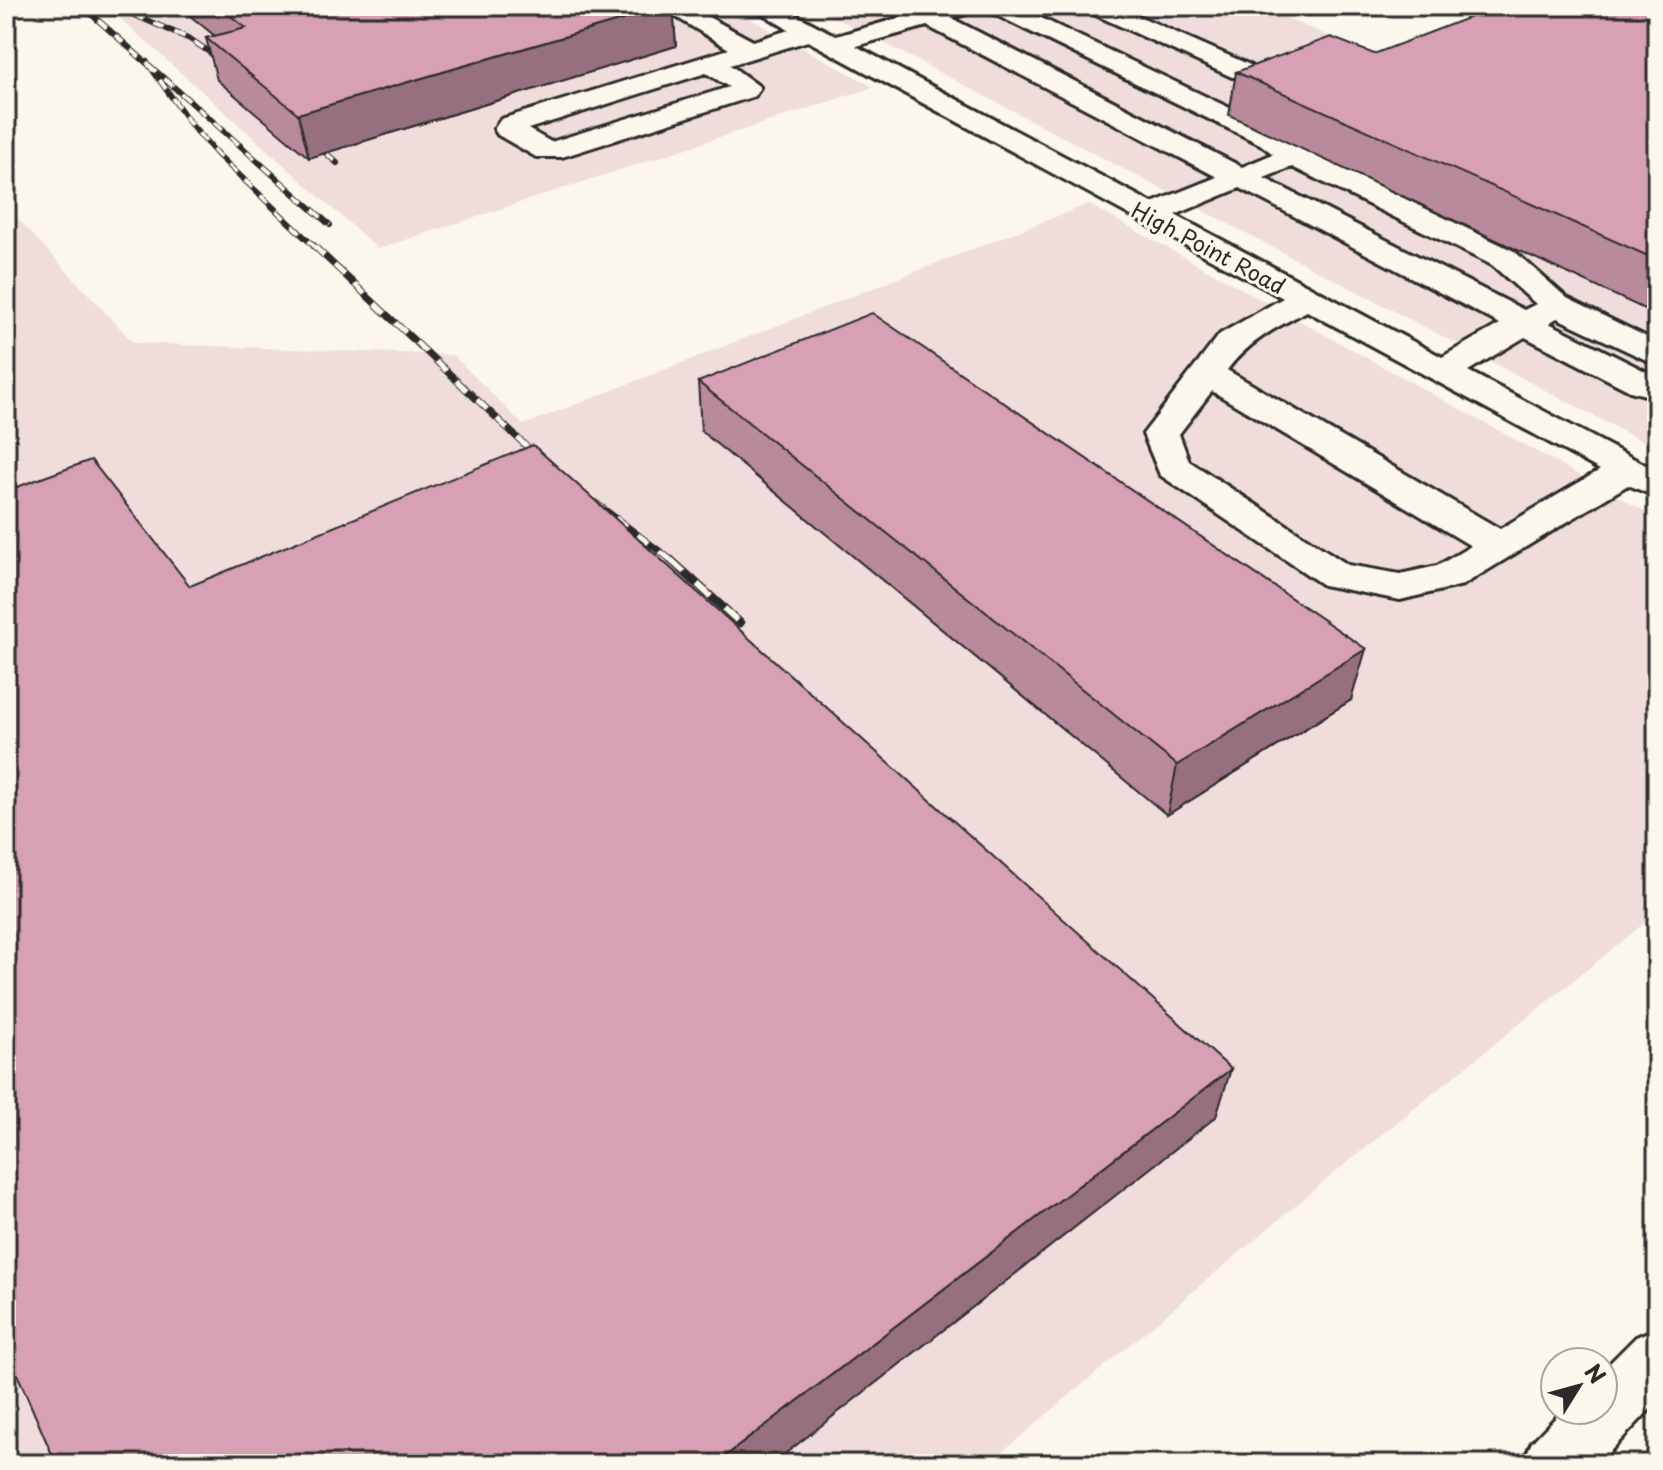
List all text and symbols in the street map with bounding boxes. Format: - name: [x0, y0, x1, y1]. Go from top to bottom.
- street label: High Point Road: [1126, 193, 1292, 301]
- north arrow: [1539, 1346, 1619, 1426]
- text: N: [1578, 1356, 1615, 1390]

